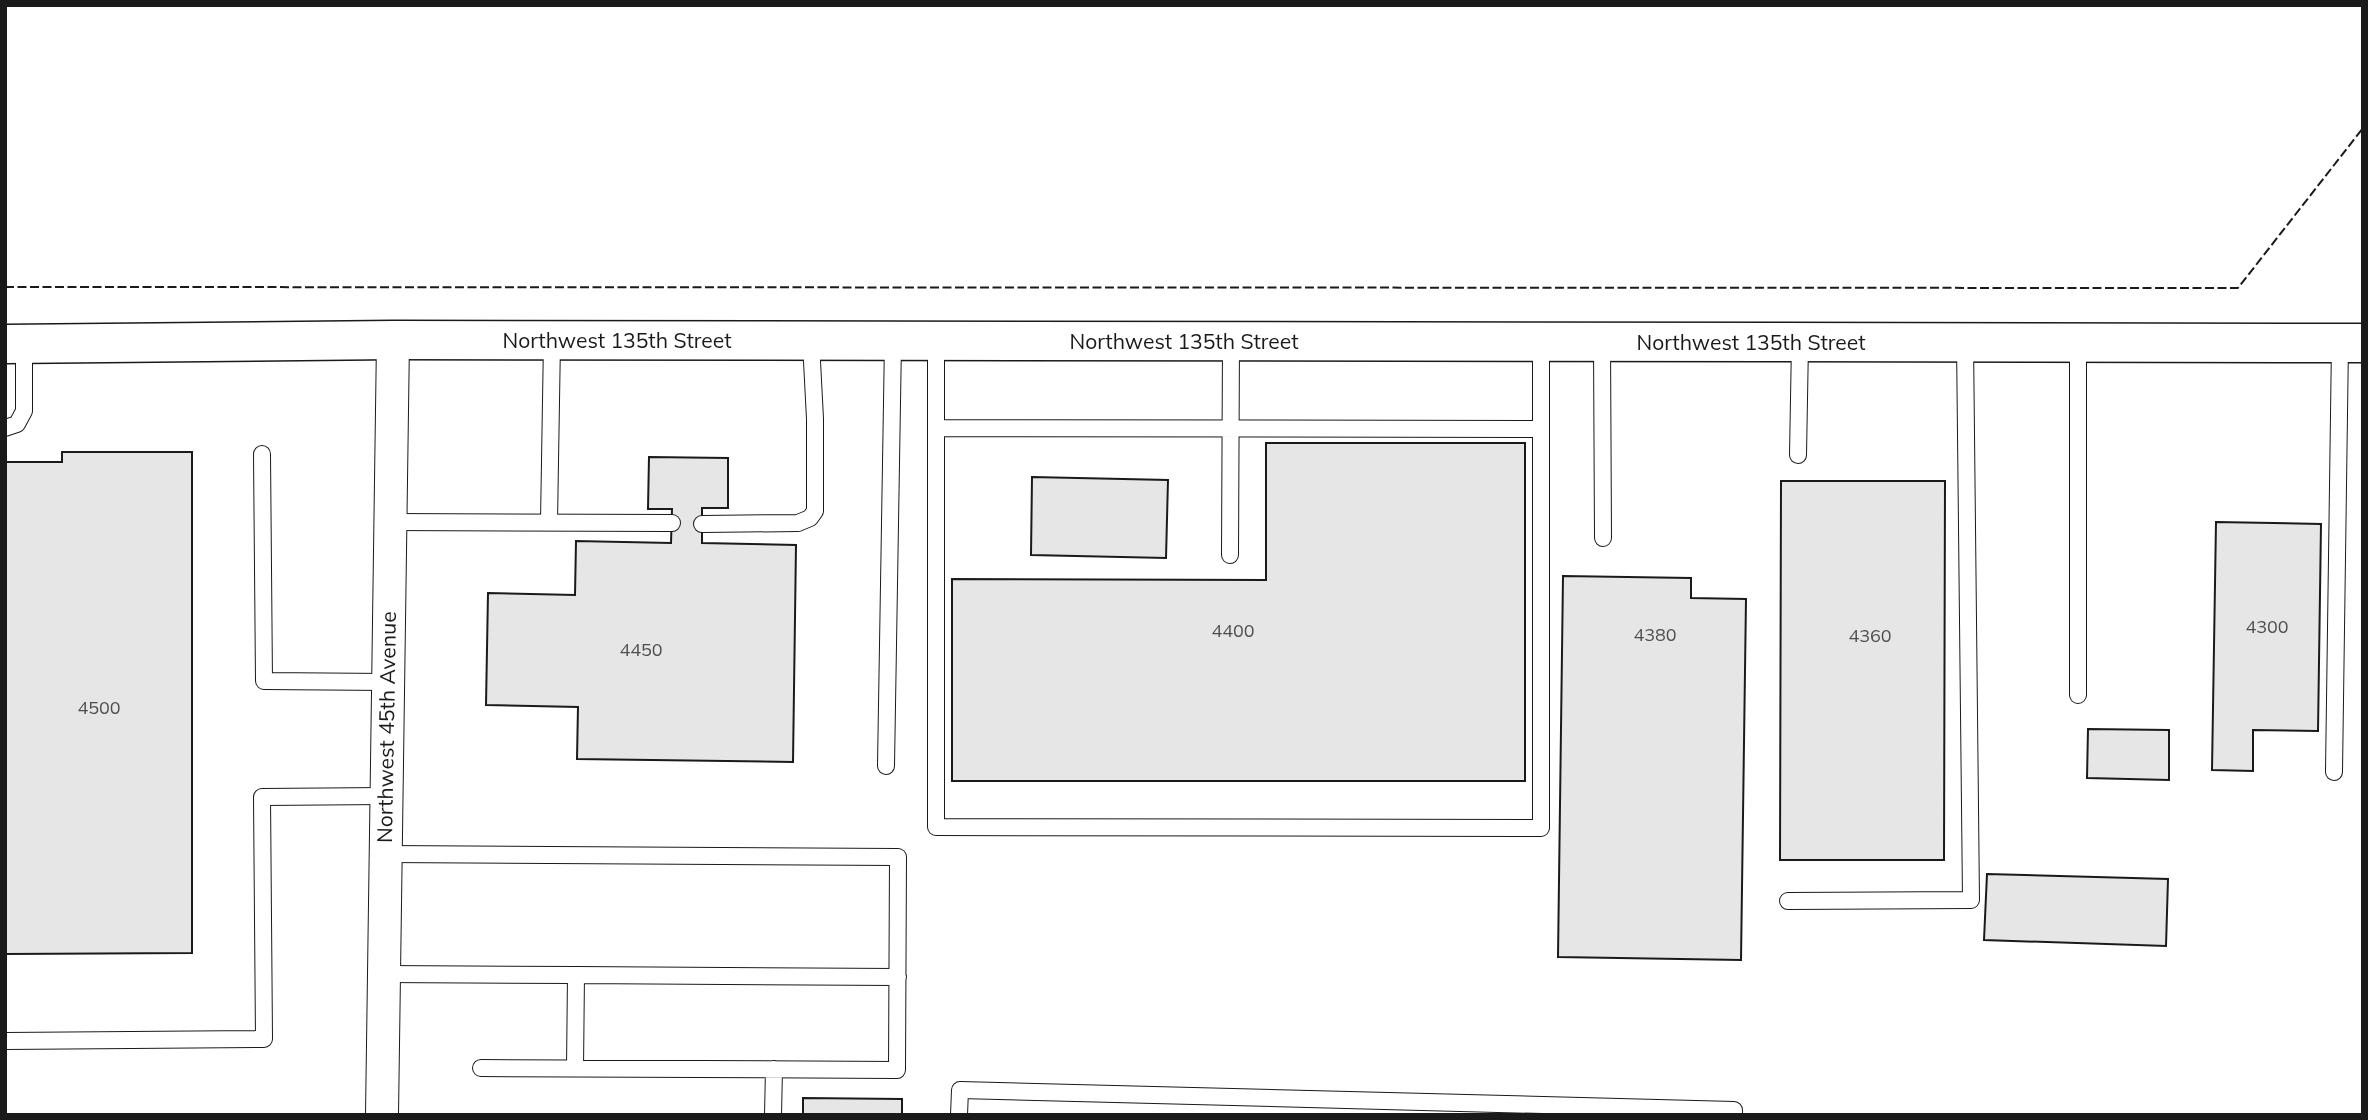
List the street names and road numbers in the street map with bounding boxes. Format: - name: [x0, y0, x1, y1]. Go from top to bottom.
- street label: Northwest 135th Street: [502, 327, 732, 353]
- street label: Northwest 135th Street: [1069, 328, 1299, 354]
- street label: Northwest 135th Street: [1636, 329, 1866, 355]
- street label: Northwest 45th Avenue: [371, 611, 401, 843]

